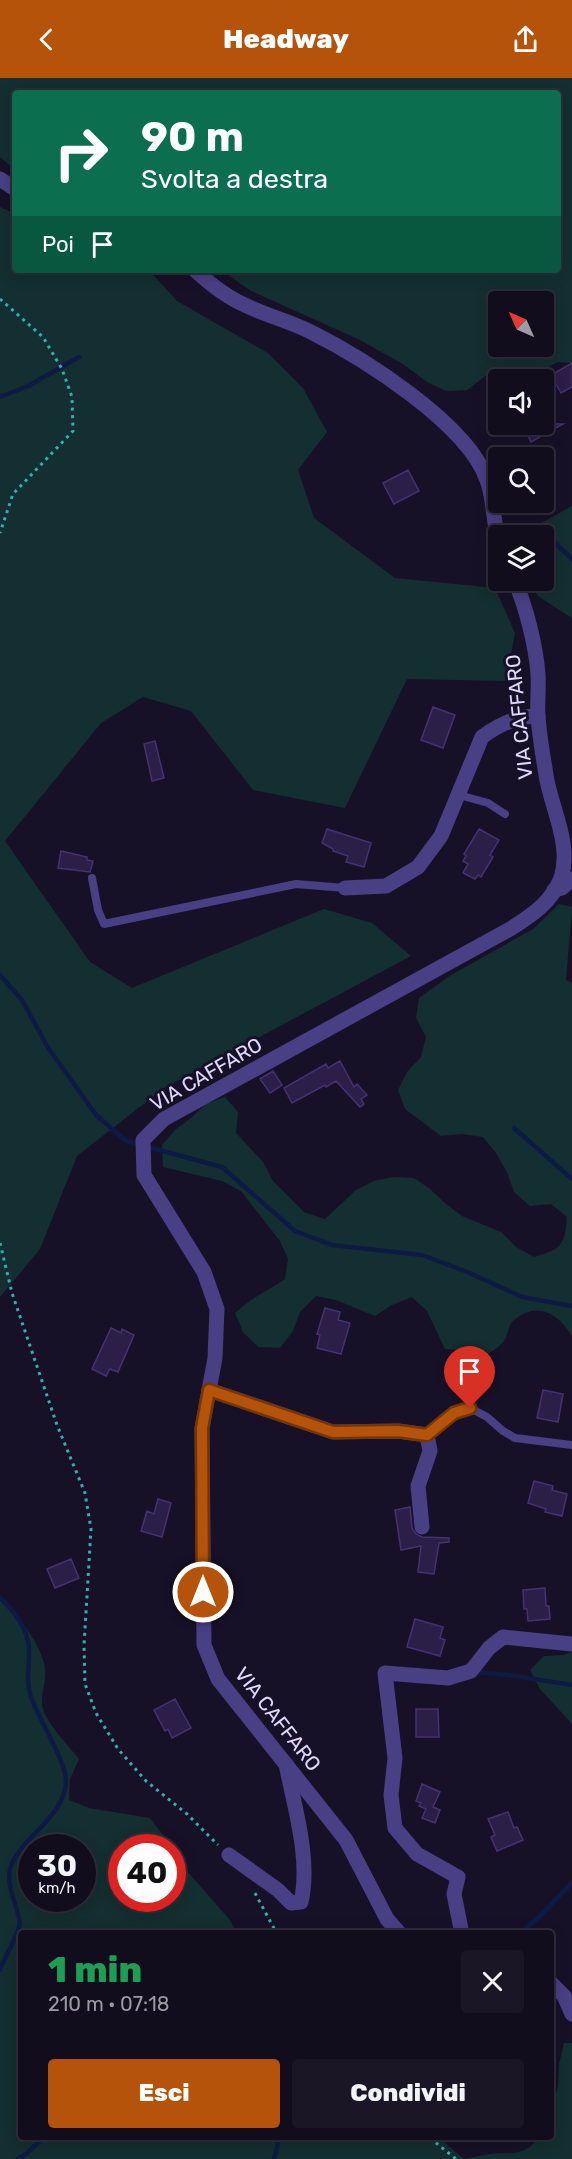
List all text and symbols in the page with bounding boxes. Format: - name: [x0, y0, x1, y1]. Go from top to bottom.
- icon: back: [30, 23, 63, 56]
- text: Headway: [223, 23, 349, 55]
- icon: share: [509, 23, 542, 56]
- text: 90 m: [141, 112, 244, 162]
- icon: right: [42, 114, 120, 192]
- text: Svolta a destra: [141, 163, 328, 195]
- icon: arrive: [86, 228, 119, 261]
- text: Poi: [42, 231, 74, 258]
- north arrow: [488, 291, 554, 357]
- map controls: [488, 291, 554, 591]
- button: sound: [488, 369, 554, 435]
- button: search: [488, 447, 554, 513]
- button: layers: [488, 525, 554, 591]
- street label: VIA CAFFARO: [501, 653, 537, 781]
- street label: VIA CAFFARO: [146, 1032, 266, 1116]
- pin: [444, 1346, 495, 1408]
- icon: arrive: [453, 1355, 486, 1388]
- position arrow: [171, 1560, 235, 1624]
- street label: VIA CAFFARO: [230, 1662, 326, 1776]
- speed limit sign: 40: [108, 1834, 186, 1912]
- text: 30: [37, 1848, 77, 1884]
- text: km/h: [38, 1879, 76, 1897]
- text: 1 min: [48, 1948, 142, 1991]
- button: close: [461, 1950, 524, 2013]
- text: 210 m · 07:18: [48, 1992, 169, 2016]
- button: Esci: [48, 2059, 280, 2128]
- button: Condividi: [292, 2059, 524, 2128]

